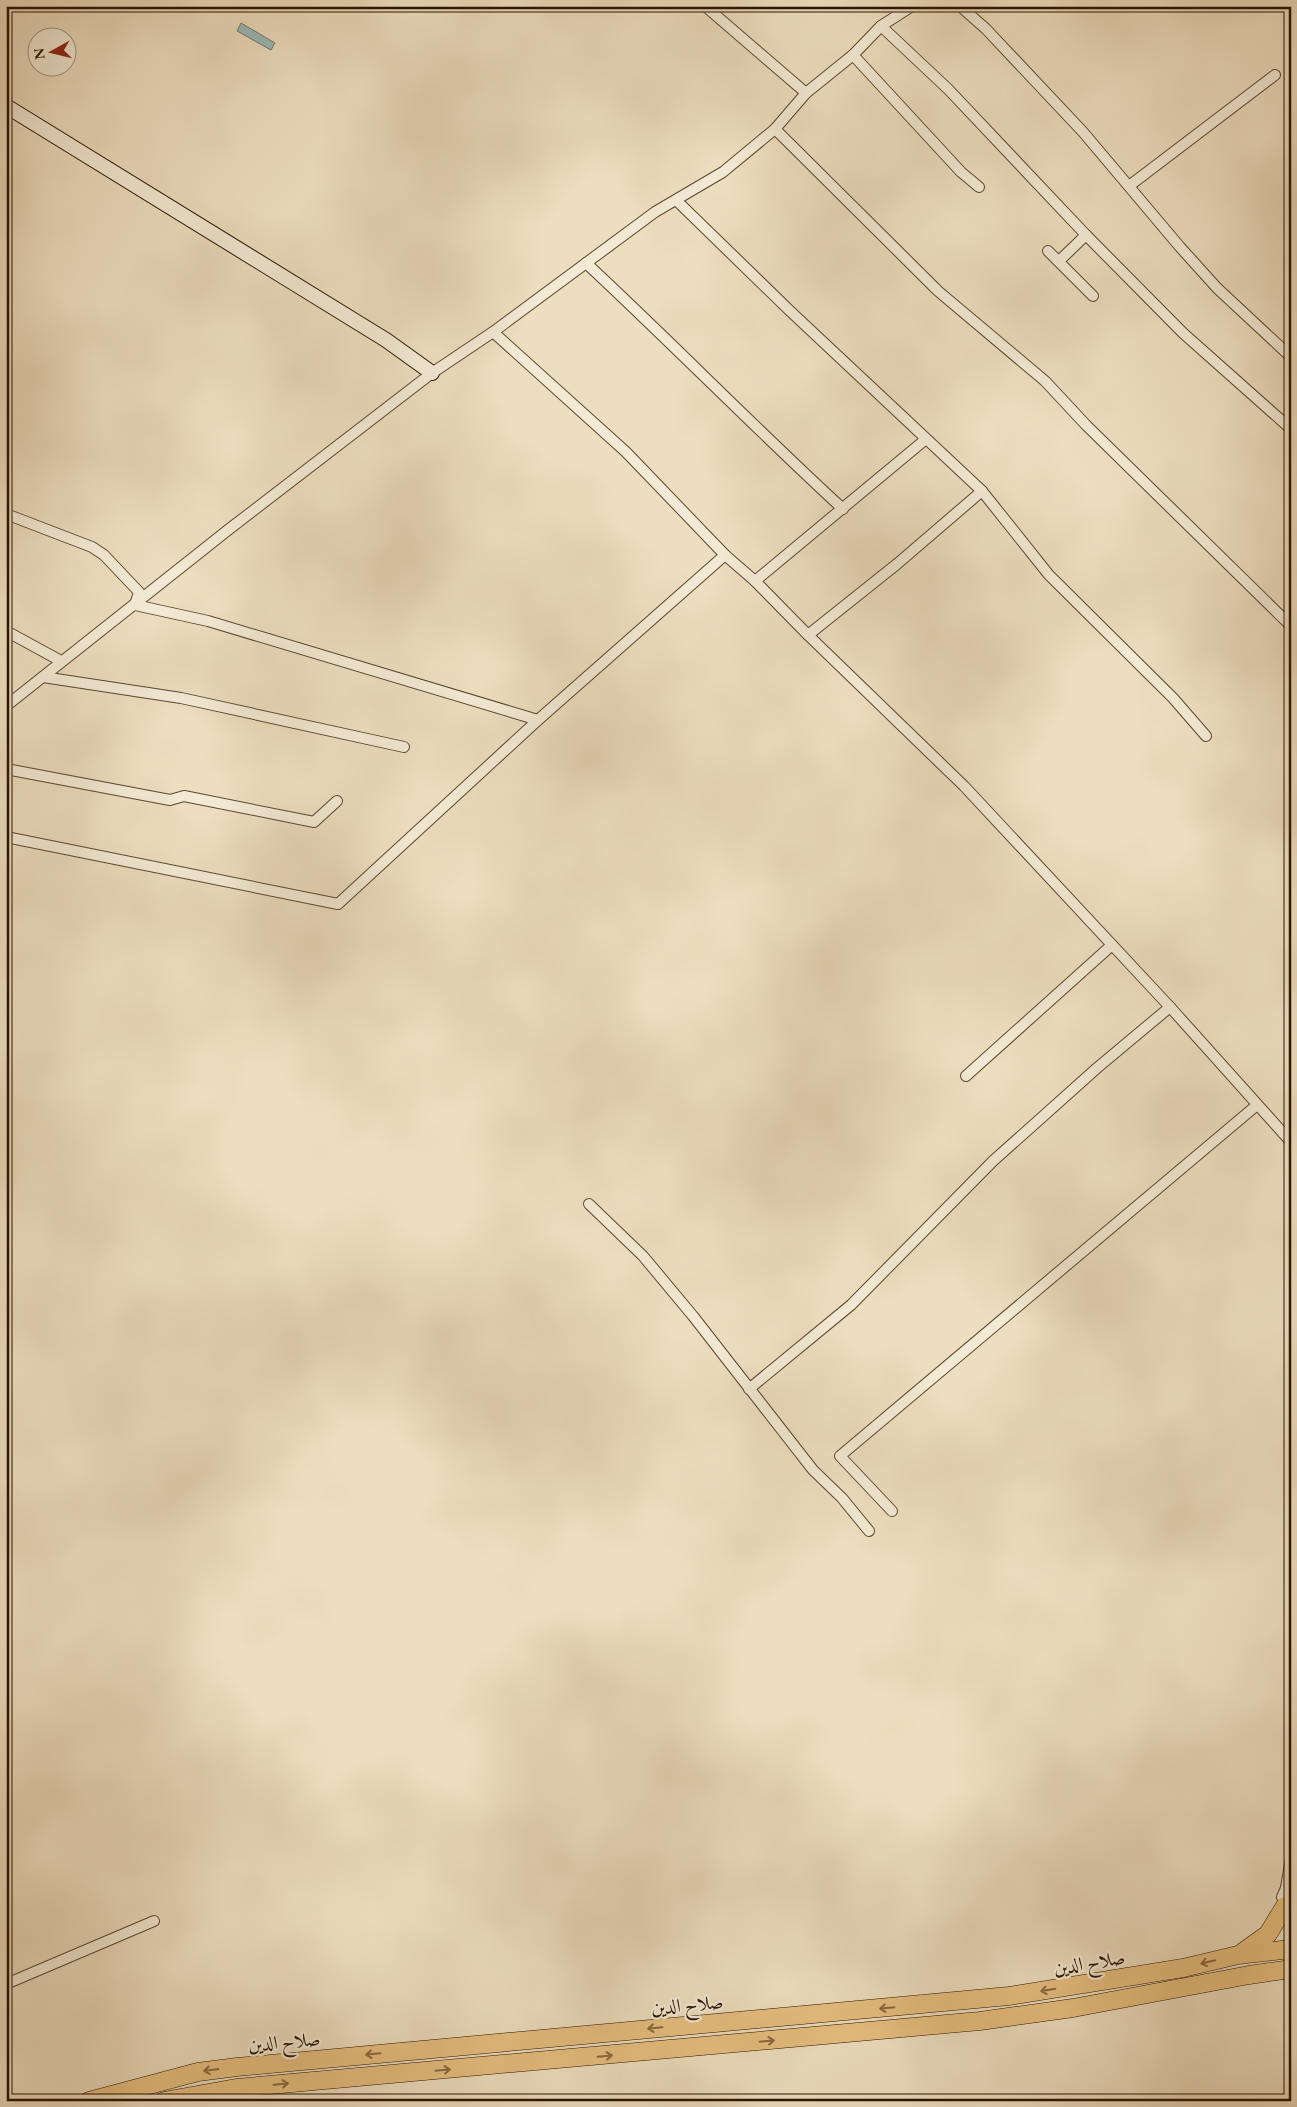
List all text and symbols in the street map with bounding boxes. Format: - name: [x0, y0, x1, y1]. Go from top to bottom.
- north arrow: [28, 28, 78, 78]
- text: N: [29, 46, 49, 61]
- street label: صلاح الدين: [1051, 1944, 1128, 1985]
- one-way arrow: [1201, 1958, 1217, 1967]
- one-way arrow: [1040, 1985, 1056, 1995]
- street label: صلاح الدين: [650, 1989, 725, 2025]
- one-way arrow: [879, 2003, 895, 2012]
- one-way arrow: [647, 2023, 663, 2033]
- street label: صلاح الدين: [247, 2026, 322, 2062]
- one-way arrow: [759, 2036, 775, 2046]
- one-way arrow: [365, 2049, 381, 2059]
- one-way arrow: [597, 2051, 613, 2061]
- one-way arrow: [203, 2066, 219, 2076]
- one-way arrow: [435, 2066, 451, 2075]
- one-way arrow: [273, 2079, 289, 2089]

